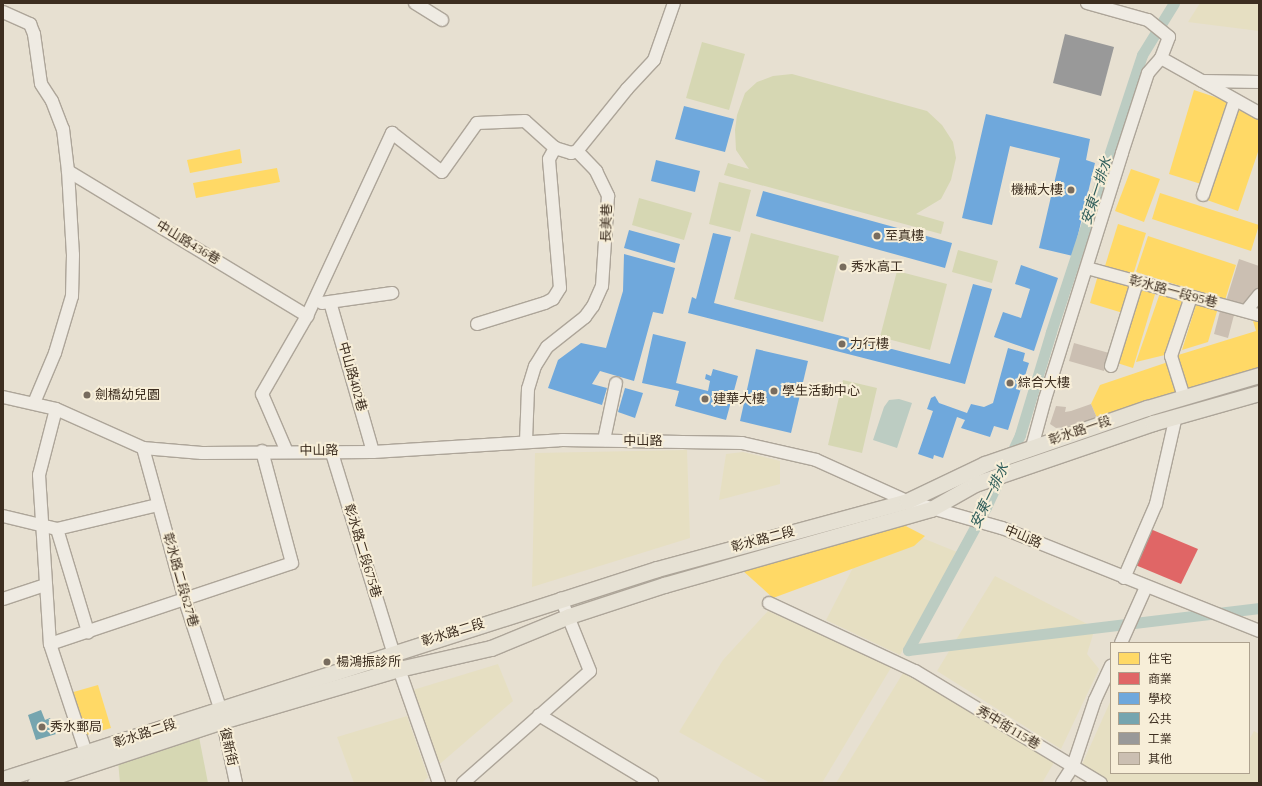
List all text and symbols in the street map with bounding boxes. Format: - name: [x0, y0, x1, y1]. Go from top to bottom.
- water label: 安東一排水: [1078, 155, 1116, 227]
- place label: 機械大樓: [1011, 182, 1063, 198]
- marker: 機械大樓: [1066, 185, 1076, 195]
- street label: 長美巷: [599, 203, 615, 243]
- street label: 中山路436巷: [153, 218, 223, 268]
- place label: 至真樓: [885, 228, 924, 244]
- marker: 至真樓: [872, 231, 882, 241]
- place label: 秀水高工: [851, 259, 903, 275]
- marker: 秀水高工: [838, 262, 848, 272]
- street label: 彰水路一段95巷: [1127, 273, 1219, 311]
- place label: 力行樓: [850, 336, 889, 352]
- marker: 力行樓: [837, 339, 847, 349]
- street label: 中山路402巷: [335, 340, 369, 414]
- place label: 綜合大樓: [1018, 375, 1070, 391]
- marker: 綜合大樓: [1005, 378, 1015, 388]
- place label: 學生活動中心: [782, 383, 860, 399]
- marker: 學生活動中心: [769, 386, 779, 396]
- place label: 劍橋幼兒園: [95, 387, 160, 403]
- marker: 劍橋幼兒園: [82, 390, 92, 400]
- place label: 建華大樓: [713, 391, 765, 407]
- marker: 建華大樓: [700, 394, 710, 404]
- street label: 彰水路一段: [1047, 413, 1113, 449]
- street label: 中山路: [624, 433, 662, 449]
- street label: 中山路: [299, 443, 339, 459]
- water label: 安東一排水: [967, 461, 1013, 531]
- street label: 彰水路二段675巷: [340, 502, 384, 600]
- street label: 中山路: [1002, 522, 1044, 552]
- street label: 彰水路二段: [730, 524, 796, 556]
- street label: 彰水路二段627巷: [159, 531, 201, 629]
- street label: 彰水路二段: [420, 616, 486, 650]
- legend: [1110, 642, 1250, 774]
- text: 住宅: [1148, 652, 1172, 666]
- place label: 楊鴻振診所: [336, 654, 401, 670]
- marker: 楊鴻振診所: [321, 656, 333, 668]
- text: 商業: [1148, 672, 1172, 686]
- text: 學校: [1148, 692, 1172, 706]
- street label: 秀中街115巷: [974, 703, 1042, 753]
- text: 公共: [1148, 712, 1172, 726]
- street label: 彰水路二段: [112, 717, 178, 751]
- place label: 秀水郵局: [50, 719, 102, 735]
- marker: 秀水郵局: [37, 722, 47, 732]
- street label: 復新街: [216, 726, 240, 768]
- text: 工業: [1148, 732, 1172, 746]
- text: 其他: [1148, 752, 1172, 766]

